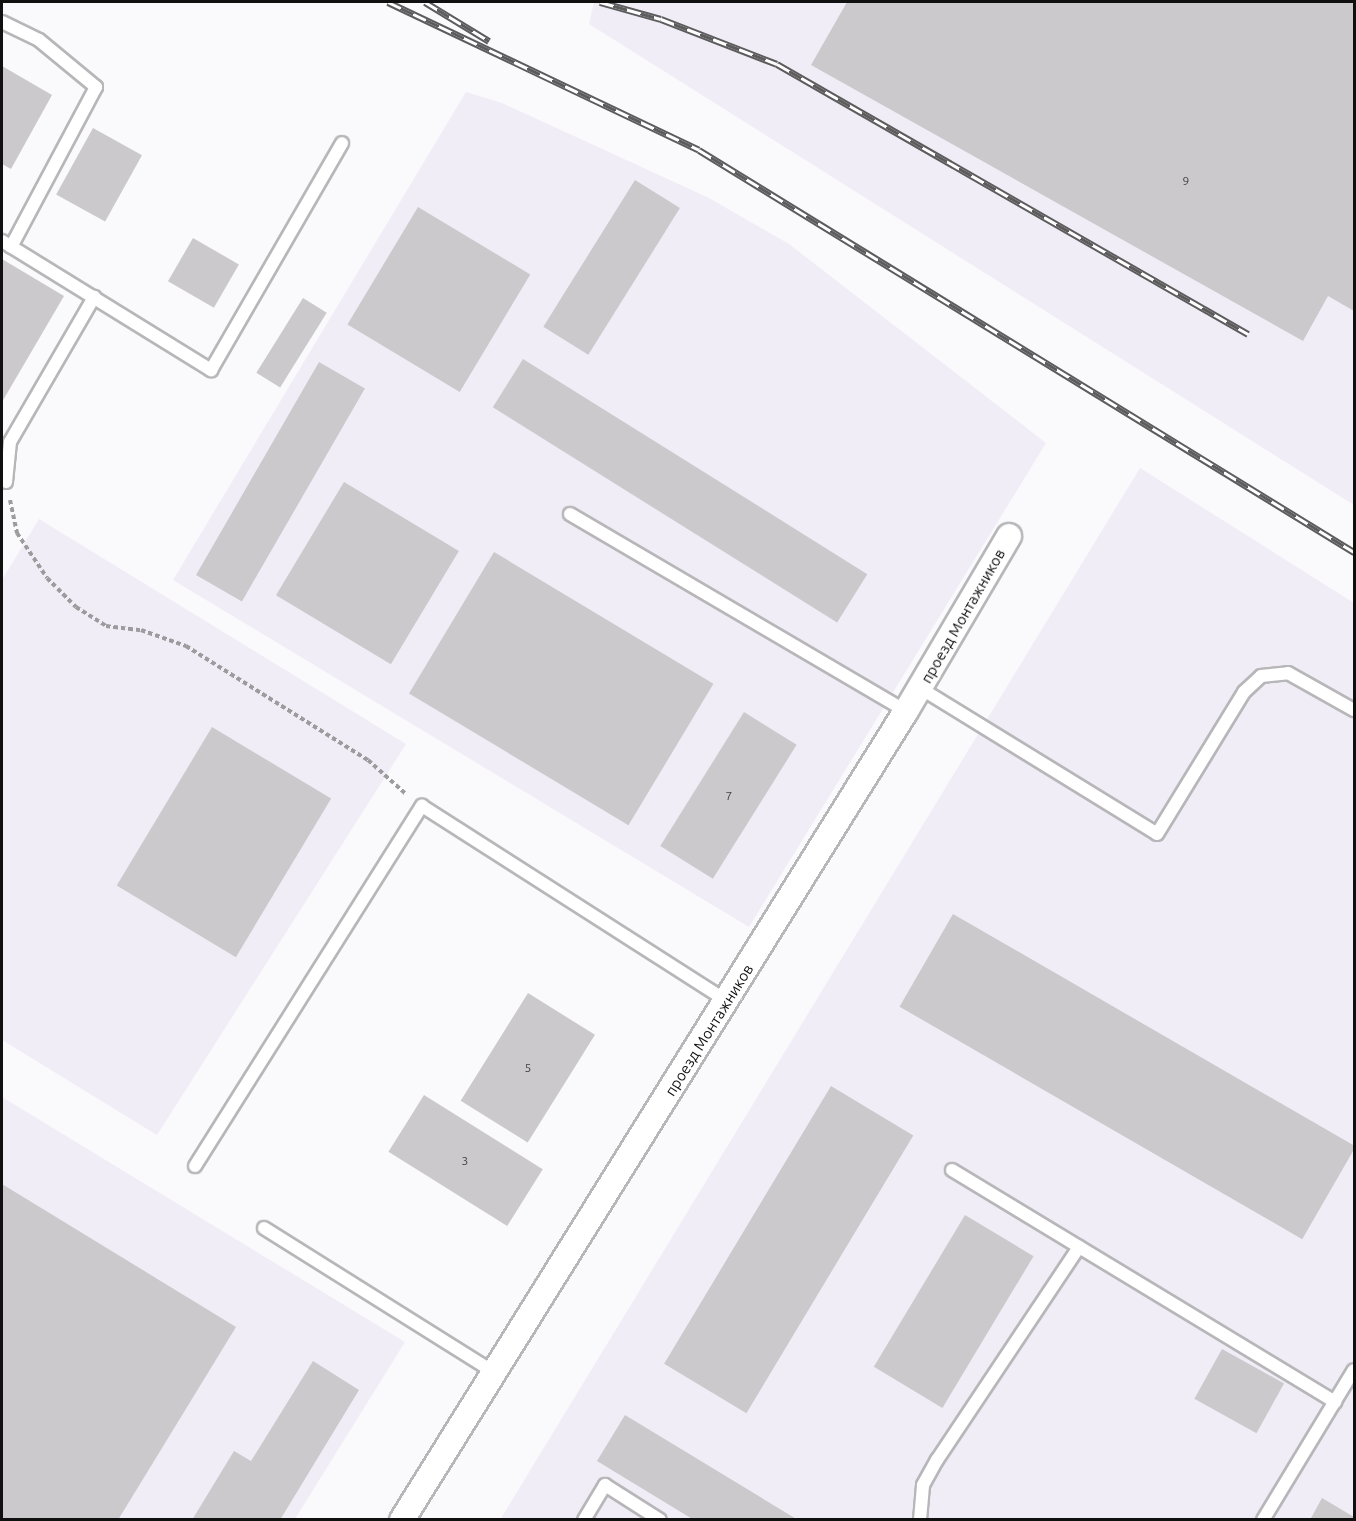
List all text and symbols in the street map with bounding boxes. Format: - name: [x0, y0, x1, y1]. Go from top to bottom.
- house number: 9: [1183, 174, 1189, 188]
- street label: проезд Монтажников: [917, 546, 1009, 686]
- house number: 7: [726, 789, 732, 803]
- street label: проезд Монтажников: [661, 961, 757, 1099]
- house number: 5: [525, 1061, 531, 1075]
- house number: 3: [462, 1154, 468, 1168]

